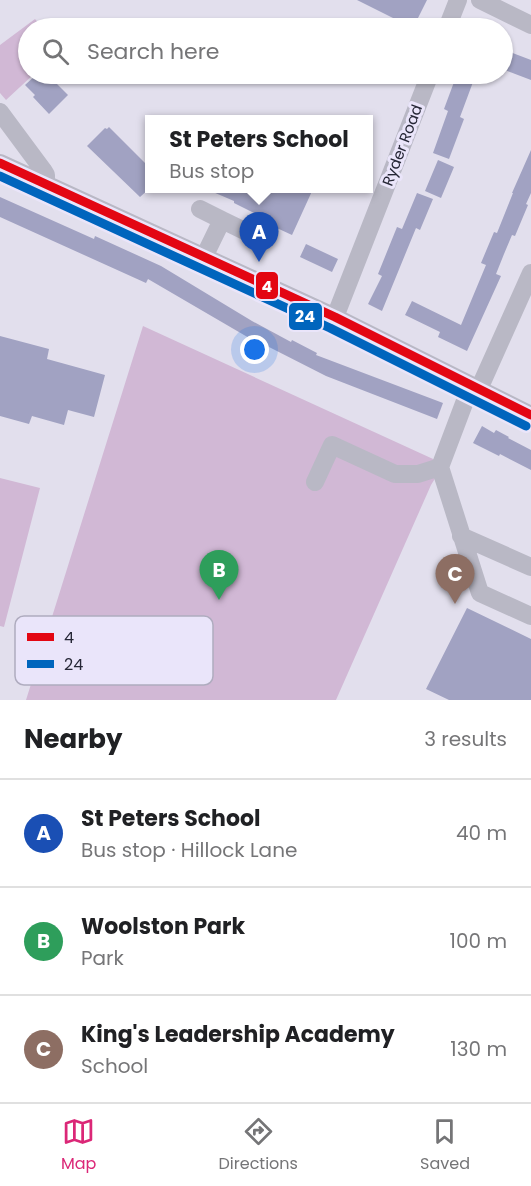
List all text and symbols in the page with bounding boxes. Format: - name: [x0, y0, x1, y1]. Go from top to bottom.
- search box: [18, 18, 513, 84]
- icon: search: [39, 35, 72, 68]
- text: Search here: [87, 36, 220, 67]
- street label: Ryder Road: [377, 101, 427, 189]
- popup: [145, 115, 373, 193]
- text: St Peters School: [169, 124, 349, 155]
- text: Bus stop: [169, 157, 254, 185]
- pin: A: [240, 212, 278, 262]
- line badge: 4: [255, 271, 279, 300]
- text: 4: [262, 275, 273, 298]
- line badge: 24: [288, 302, 323, 331]
- text: 24: [295, 305, 315, 328]
- your location: [240, 335, 269, 364]
- pin: B: [200, 550, 238, 600]
- pin: C: [436, 554, 474, 604]
- legend: [15, 616, 213, 685]
- text: 4: [64, 626, 74, 649]
- text: 24: [64, 653, 83, 676]
- text: Nearby: [24, 721, 122, 757]
- text: 3 results: [424, 725, 507, 753]
- text: St Peters School: [81, 803, 260, 834]
- text: A: [36, 819, 51, 847]
- text: 40 m: [456, 819, 507, 847]
- text: Bus stop · Hillock Lane: [81, 836, 297, 864]
- text: Woolston Park: [81, 911, 245, 942]
- text: B: [37, 927, 50, 955]
- text: 100 m: [450, 927, 507, 955]
- text: Park: [81, 944, 124, 972]
- text: King's Leadership Academy: [81, 1019, 395, 1050]
- text: C: [36, 1035, 51, 1063]
- text: 130 m: [450, 1035, 507, 1063]
- text: School: [81, 1052, 148, 1080]
- tab: Map: [61, 1115, 96, 1176]
- tab: Directions: [219, 1115, 298, 1176]
- tab: Saved: [420, 1115, 470, 1176]

